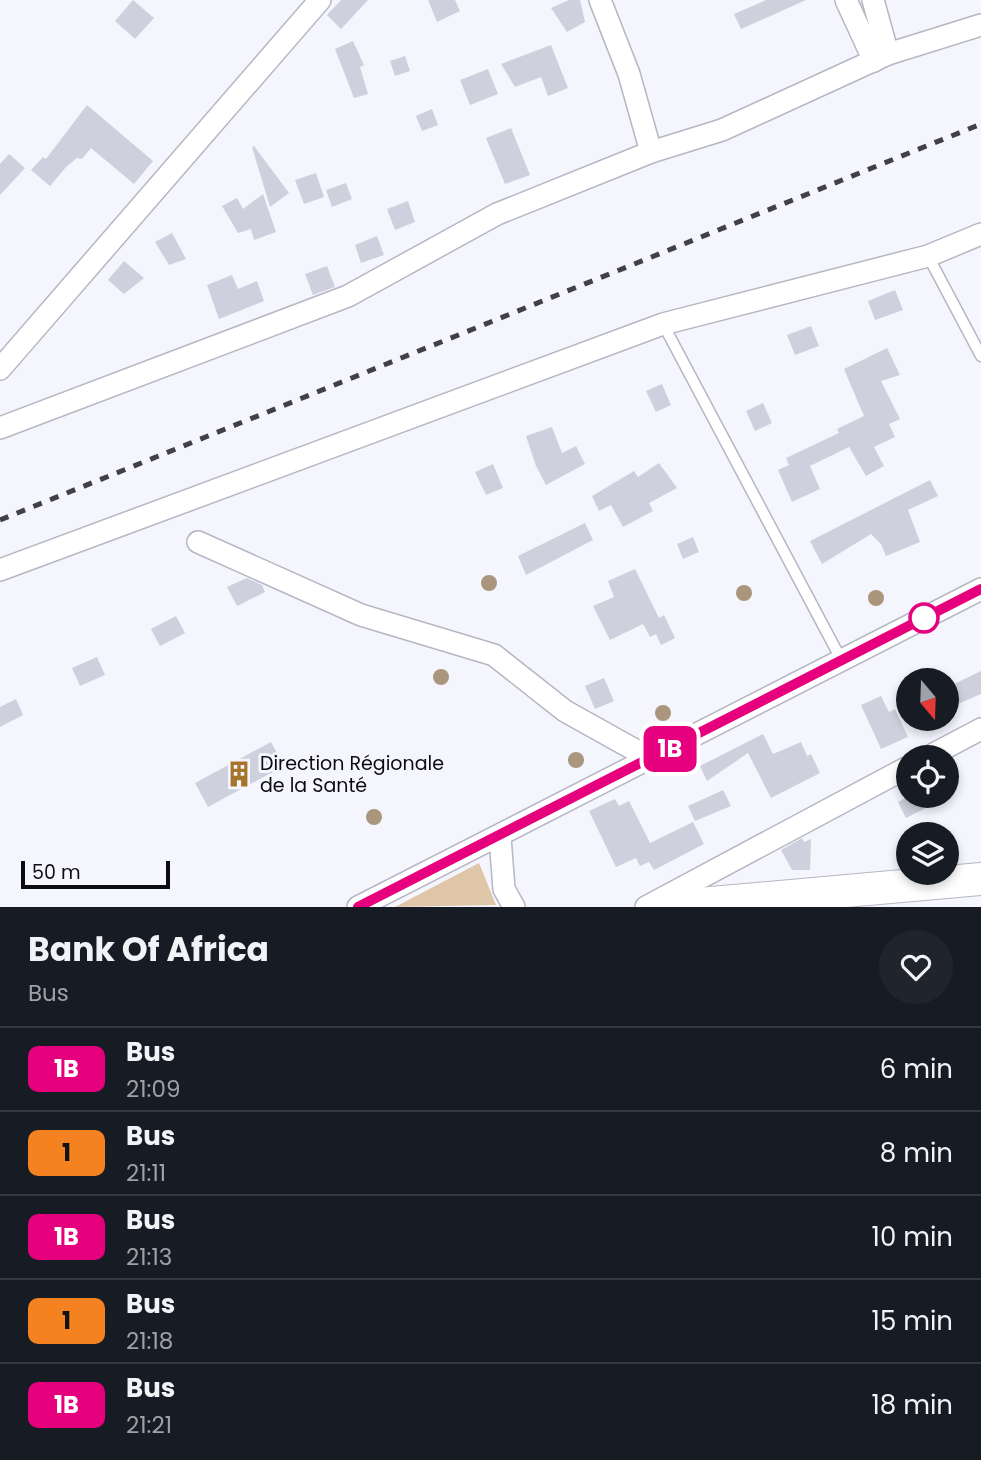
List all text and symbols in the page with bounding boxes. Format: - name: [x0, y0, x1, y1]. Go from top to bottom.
- unlabelled marker: [909, 603, 939, 633]
- north arrow: [896, 668, 959, 732]
- map controls: [896, 668, 959, 885]
- line badge: 1B: [638, 726, 702, 772]
- text: 1B: [658, 732, 682, 765]
- button: locate: [896, 745, 959, 808]
- place label: Direction Régionale de la Santé: [260, 750, 444, 799]
- building icon: Direction Régionale de la Santé: [224, 759, 254, 789]
- button: layers: [896, 822, 959, 885]
- scale bar: [21, 858, 170, 890]
- text: 50 m: [32, 859, 81, 886]
- text: Bank Of Africa: [28, 926, 269, 973]
- button: heart: [879, 930, 953, 1004]
- text: Bus: [28, 977, 69, 1009]
- text: Bus: [126, 1034, 175, 1070]
- text: 6 min: [880, 1051, 953, 1087]
- text: 1B: [54, 1052, 79, 1085]
- text: 21:09: [126, 1073, 180, 1105]
- text: Bus: [126, 1118, 175, 1154]
- text: 8 min: [880, 1135, 953, 1171]
- text: 1: [62, 1136, 71, 1169]
- text: 21:11: [126, 1157, 166, 1189]
- text: Bus: [126, 1202, 175, 1238]
- text: 10 min: [872, 1219, 953, 1255]
- text: 1B: [54, 1220, 79, 1253]
- text: 21:13: [126, 1241, 172, 1273]
- text: Bus: [126, 1286, 175, 1322]
- text: 15 min: [872, 1303, 953, 1339]
- text: 1: [62, 1304, 71, 1337]
- text: 21:18: [126, 1325, 173, 1357]
- text: Bus: [126, 1370, 175, 1406]
- text: 18 min: [872, 1387, 953, 1423]
- text: 1B: [54, 1388, 79, 1421]
- text: 21:21: [126, 1409, 172, 1441]

